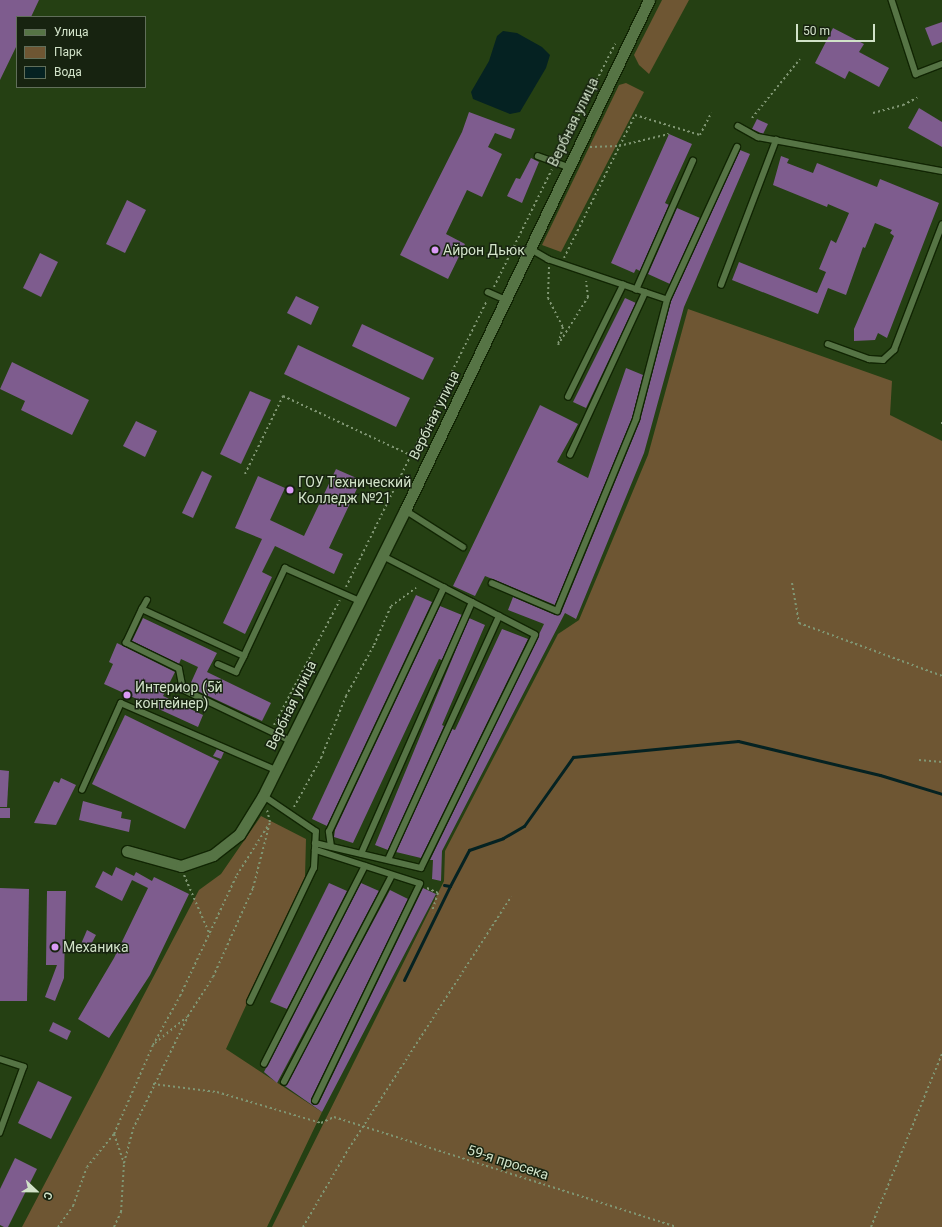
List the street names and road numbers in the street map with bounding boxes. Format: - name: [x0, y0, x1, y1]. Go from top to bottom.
- street label: Вербная улица: [544, 75, 602, 169]
- street label: Вербная улица: [405, 368, 463, 462]
- street label: Вербная улица: [262, 658, 320, 752]
- street label: 59-я просека: [465, 1141, 551, 1183]

